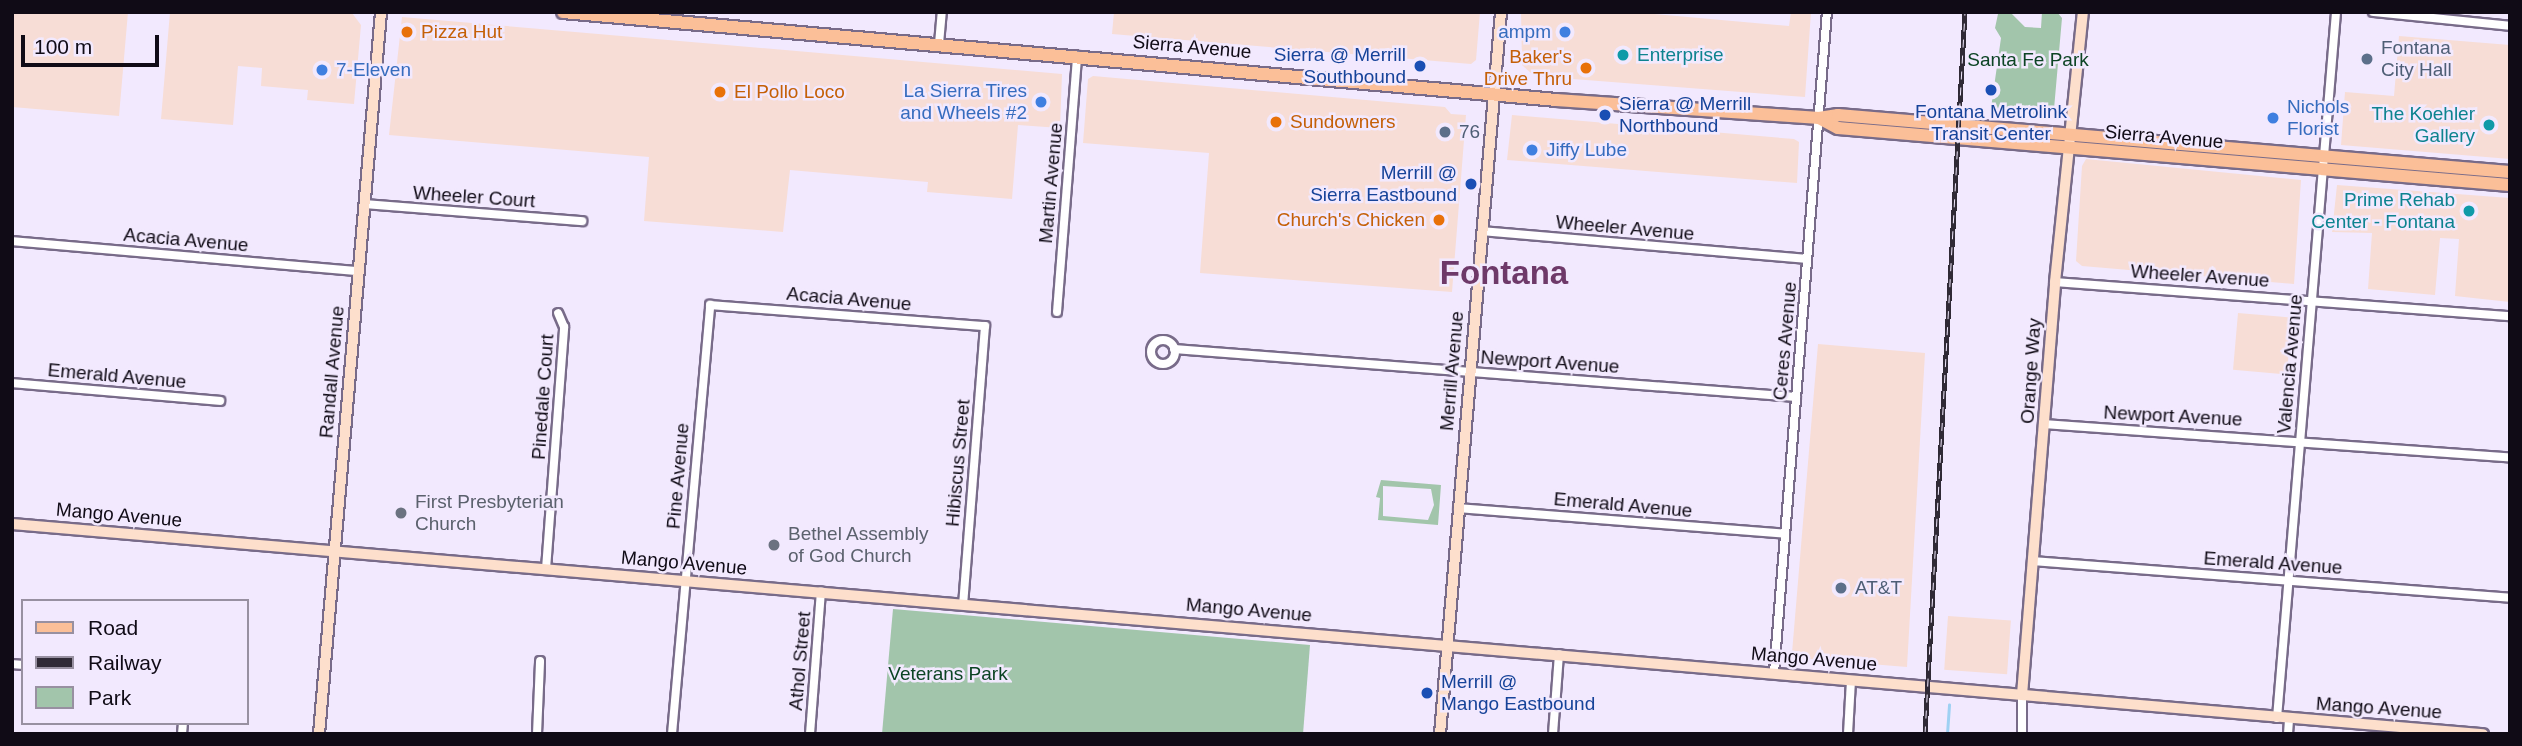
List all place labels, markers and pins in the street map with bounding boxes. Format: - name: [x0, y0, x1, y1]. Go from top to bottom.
- place label: Pizza Hut: [421, 21, 502, 43]
- place label: ampm: [1498, 21, 1551, 43]
- marker: Pizza Hut: [399, 24, 415, 40]
- marker: ampm: [1557, 24, 1573, 40]
- place label: Fontana City Hall: [2381, 37, 2452, 81]
- place label: Sierra @ Merrill Southbound: [1274, 44, 1406, 88]
- place label: Enterprise: [1637, 44, 1724, 66]
- place label: Baker's Drive Thru: [1483, 46, 1572, 90]
- marker: Enterprise: [1615, 47, 1631, 63]
- marker: Fontana City Hall: [2359, 51, 2375, 67]
- marker: Sierra @ Merrill Southbound: [1412, 58, 1428, 74]
- place label: 7-Eleven: [336, 59, 411, 81]
- marker: Baker's Drive Thru: [1578, 60, 1594, 76]
- marker: 7-Eleven: [314, 62, 330, 78]
- place label: La Sierra Tires and Wheels #2: [900, 80, 1027, 124]
- place label: El Pollo Loco: [734, 81, 845, 103]
- marker: Fontana Metrolink Transit Center: [1983, 82, 1999, 98]
- marker: El Pollo Loco: [712, 84, 728, 100]
- place label: Sierra @ Merrill Northbound: [1619, 93, 1751, 137]
- marker: La Sierra Tires and Wheels #2: [1033, 94, 1049, 110]
- place label: Nichols Florist: [2287, 96, 2349, 140]
- place label: Fontana Metrolink Transit Center: [1915, 101, 2067, 145]
- place label: The Koehler Gallery: [2371, 103, 2475, 147]
- marker: Sierra @ Merrill Northbound: [1597, 107, 1613, 123]
- marker: Nichols Florist: [2265, 110, 2281, 126]
- place label: Sundowners: [1290, 111, 1396, 133]
- marker: Sundowners: [1268, 114, 1284, 130]
- marker: The Koehler Gallery: [2481, 117, 2497, 133]
- place label: 76: [1459, 121, 1480, 143]
- marker: 76: [1437, 124, 1453, 140]
- place label: Jiffy Lube: [1546, 139, 1627, 161]
- marker: Jiffy Lube: [1524, 142, 1540, 158]
- place label: Merrill @ Sierra Eastbound: [1310, 162, 1457, 206]
- marker: Merrill @ Sierra Eastbound: [1463, 176, 1479, 192]
- place label: Prime Rehab Center - Fontana: [2311, 189, 2455, 233]
- marker: Prime Rehab Center - Fontana: [2461, 203, 2477, 219]
- place label: Church's Chicken: [1277, 209, 1425, 231]
- marker: Church's Chicken: [1431, 212, 1447, 228]
- place label: First Presbyterian Church: [415, 491, 564, 535]
- marker: First Presbyterian Church: [393, 505, 409, 521]
- place label: Bethel Assembly of God Church: [788, 523, 930, 567]
- marker: Bethel Assembly of God Church: [766, 537, 782, 553]
- place label: AT&T: [1855, 577, 1902, 599]
- marker: AT&T: [1833, 580, 1849, 596]
- place label: Merrill @ Mango Eastbound: [1441, 671, 1595, 715]
- marker: Merrill @ Mango Eastbound: [1419, 685, 1435, 701]

